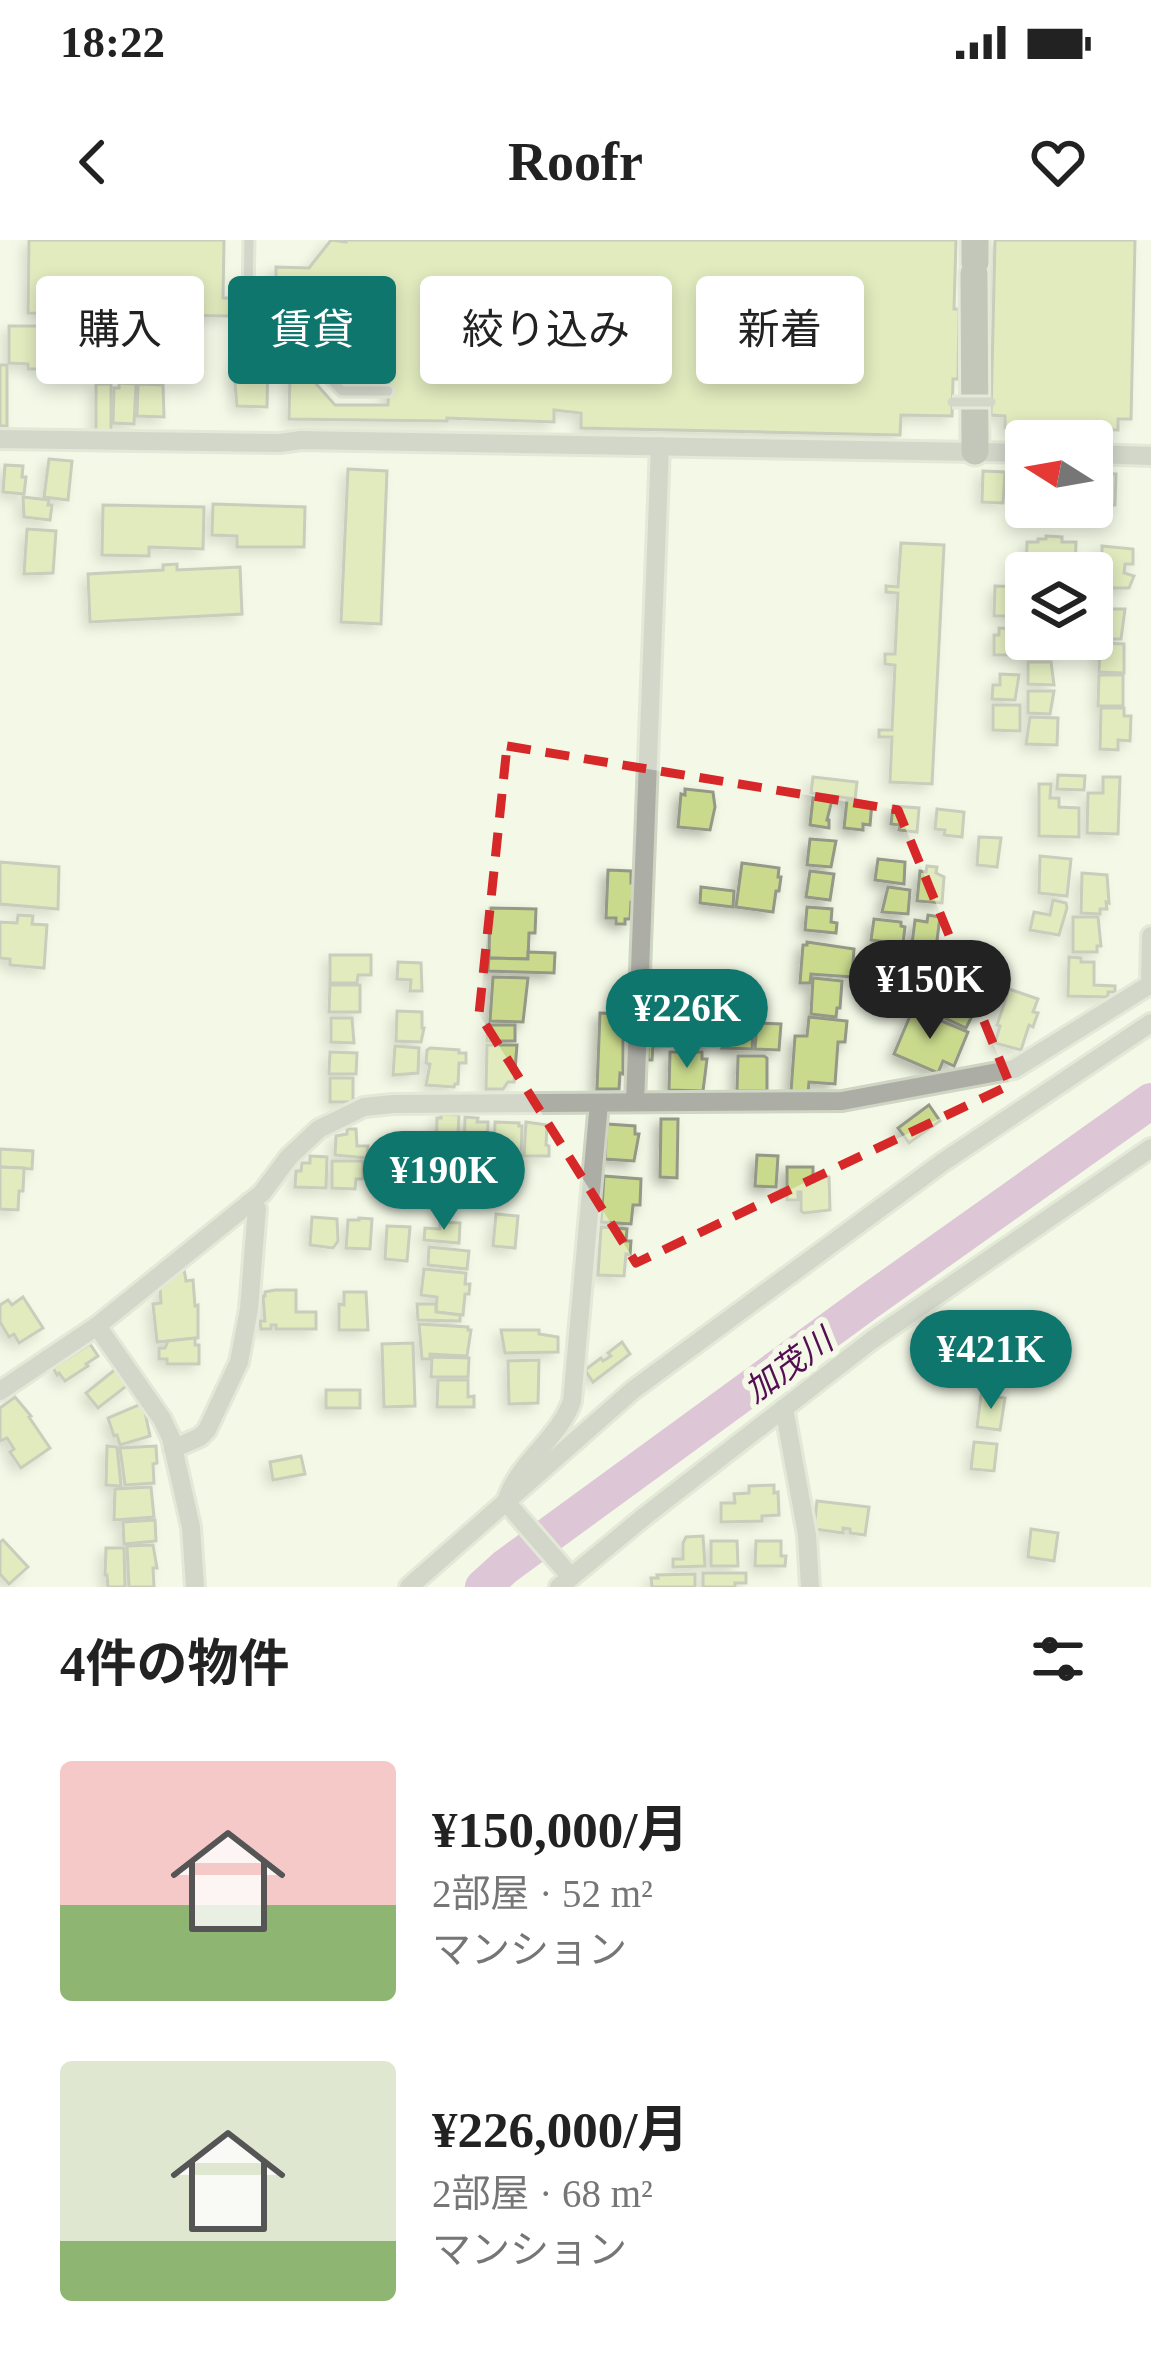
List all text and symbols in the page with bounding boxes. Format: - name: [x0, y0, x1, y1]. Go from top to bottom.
- text: 18:22: [60, 17, 165, 67]
- icon: back: [60, 129, 126, 195]
- icon: heart: [1025, 129, 1091, 195]
- text: Roofr: [508, 132, 643, 192]
- chip: 購入: [36, 276, 204, 384]
- chip: 賃貸: [228, 276, 396, 384]
- chip: 絞り込み: [420, 276, 672, 384]
- chip: 新着: [696, 276, 864, 384]
- north arrow: [1005, 420, 1113, 528]
- map controls: [1005, 420, 1113, 660]
- button: layers: [1005, 552, 1113, 660]
- pin: ¥150K: [846, 940, 1014, 1042]
- text: ¥150K: [876, 957, 984, 1000]
- pin: ¥226K: [603, 969, 771, 1071]
- text: ¥226K: [633, 986, 741, 1029]
- pin: ¥190K: [360, 1131, 528, 1233]
- text: ¥190K: [390, 1148, 498, 1191]
- pin: ¥421K: [907, 1310, 1075, 1412]
- water label: 加茂川: [738, 1320, 842, 1409]
- text: ¥421K: [937, 1327, 1045, 1370]
- icon: filters: [1025, 1626, 1091, 1692]
- text: 4件の物件: [60, 1636, 290, 1692]
- text: ¥150,000/月: [432, 1802, 688, 1858]
- icon: home: [156, 1809, 300, 1953]
- text: 2部屋 · 52 m²: [432, 1872, 653, 1915]
- text: マンション: [432, 1928, 627, 1971]
- text: ¥226,000/月: [432, 2102, 688, 2158]
- icon: home: [156, 2109, 300, 2253]
- text: 2部屋 · 68 m²: [432, 2172, 653, 2215]
- text: マンション: [432, 2228, 627, 2271]

